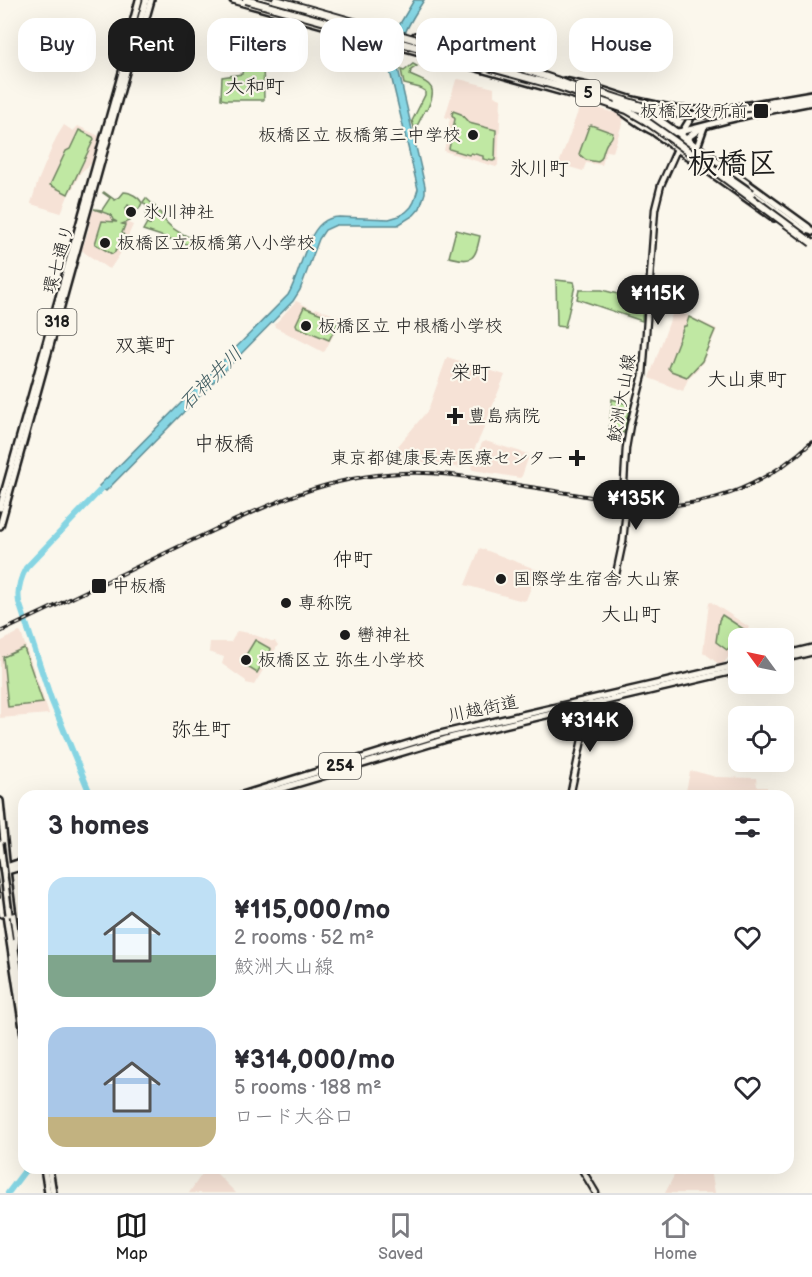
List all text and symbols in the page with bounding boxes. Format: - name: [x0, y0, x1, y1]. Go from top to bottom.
- chip: Buy: [18, 18, 96, 72]
- chip: Rent: [108, 18, 195, 72]
- chip: Filters: [207, 18, 308, 72]
- chip: New: [320, 18, 404, 72]
- chip: Apartment: [416, 18, 557, 72]
- chip: House: [569, 18, 673, 72]
- district label: 大和町: [225, 75, 285, 99]
- road number: 5: [576, 80, 600, 106]
- place label: 板橋区役所前: [640, 101, 748, 122]
- marker: 板橋区役所前: [752, 102, 770, 120]
- place label: 板橋区立 板橋第三中学校: [258, 125, 461, 146]
- marker: 板橋区立 板橋第三中学校: [466, 128, 480, 142]
- district label: 板橋区: [687, 146, 777, 182]
- district label: 氷川町: [509, 157, 569, 181]
- place label: 氷川神社: [143, 202, 215, 223]
- marker: 氷川神社: [124, 205, 138, 219]
- street label: 環七通り: [39, 222, 79, 296]
- place label: 板橋区立板橋第八小学校: [117, 233, 315, 254]
- marker: 板橋区立板橋第八小学校: [98, 236, 112, 250]
- pin: ¥115K: [616, 275, 700, 326]
- text: ¥115K: [631, 282, 685, 306]
- road number: 318: [38, 309, 76, 335]
- place label: 板橋区立 中根橋小学校: [318, 316, 503, 337]
- marker: 板橋区立 中根橋小学校: [299, 319, 313, 333]
- district label: 双葉町: [115, 334, 175, 358]
- water label: 石神井川: [174, 342, 248, 416]
- street label: 鮫洲大山線: [604, 352, 640, 444]
- district label: 栄町: [451, 361, 491, 385]
- district label: 大山東町: [707, 368, 787, 392]
- place label: 豊島病院: [468, 406, 540, 427]
- marker: 豊島病院: [446, 407, 464, 425]
- district label: 中板橋: [194, 432, 254, 456]
- place label: 東京都健康長寿医療センター: [331, 448, 564, 469]
- marker: 東京都健康長寿医療センター: [568, 449, 586, 467]
- pin: ¥135K: [594, 480, 678, 531]
- text: ¥135K: [607, 487, 665, 511]
- district label: 仲町: [333, 548, 373, 572]
- place label: 国際学生宿舎 大山寮: [513, 569, 680, 590]
- marker: 国際学生宿舎 大山寮: [494, 572, 508, 586]
- place label: 中板橋: [112, 576, 166, 597]
- marker: 中板橋: [90, 577, 108, 595]
- place label: 専称院: [298, 593, 352, 614]
- marker: 専称院: [279, 596, 293, 610]
- district label: 大山町: [601, 603, 661, 627]
- place label: 轡神社: [357, 625, 411, 646]
- marker: 轡神社: [338, 628, 352, 642]
- north arrow: [728, 628, 794, 694]
- map controls: [728, 628, 794, 772]
- place label: 板橋区立 弥生小学校: [258, 650, 425, 671]
- marker: 板橋区立 弥生小学校: [239, 653, 253, 667]
- street label: 川越街道: [446, 691, 520, 727]
- pin: ¥314K: [548, 702, 632, 753]
- button: locate: [728, 706, 794, 772]
- text: ¥314K: [561, 709, 619, 733]
- district label: 弥生町: [171, 718, 231, 742]
- road number: 254: [319, 753, 361, 779]
- icon: filters: [731, 810, 764, 843]
- text: 3 homes: [48, 811, 149, 842]
- text: ¥115,000/mo: [234, 895, 390, 926]
- icon: home: [96, 901, 168, 973]
- icon: heart: [731, 921, 764, 954]
- text: 2 rooms · 52 m²: [234, 926, 374, 950]
- text: 鮫洲大山線: [234, 955, 334, 979]
- text: ¥314,000/mo: [234, 1045, 395, 1076]
- icon: home: [96, 1051, 168, 1123]
- icon: heart: [731, 1071, 764, 1104]
- text: 5 rooms · 188 m²: [234, 1076, 382, 1100]
- text: ロード大谷口: [234, 1105, 354, 1129]
- tab: Map: [115, 1209, 148, 1264]
- tab: Saved: [378, 1209, 423, 1264]
- tab: Home: [653, 1209, 697, 1264]

